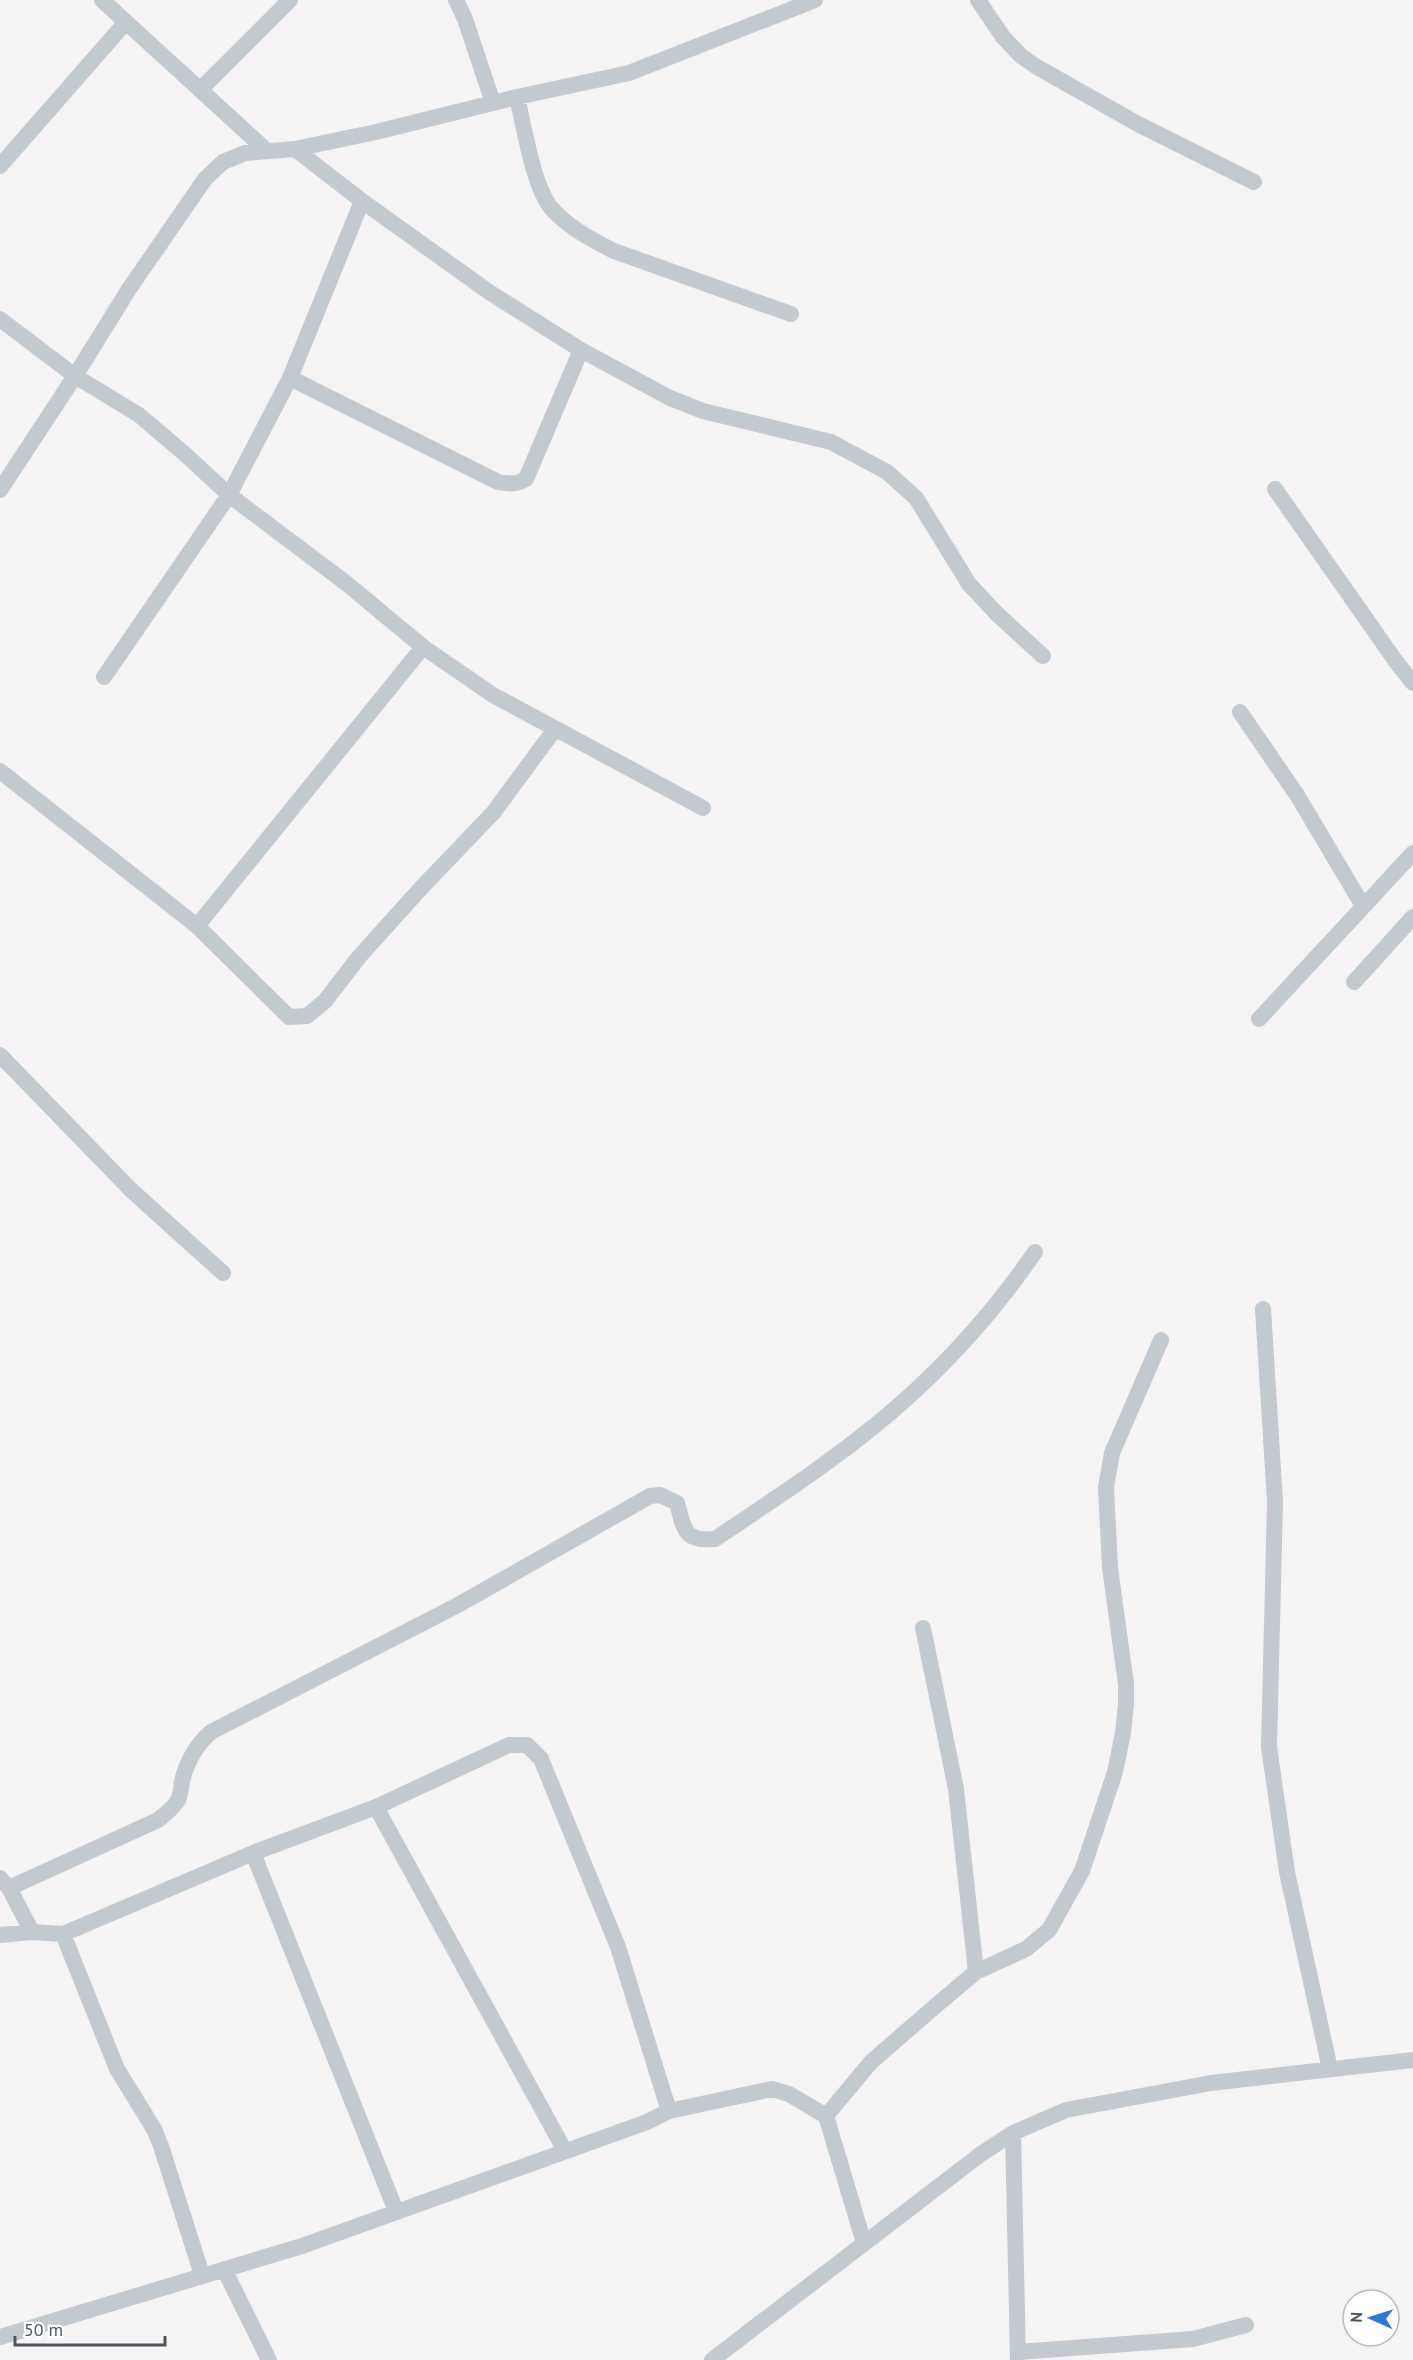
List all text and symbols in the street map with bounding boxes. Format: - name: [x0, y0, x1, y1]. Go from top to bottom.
- north arrow: [1341, 2288, 1401, 2348]
- scale bar: [15, 2309, 165, 2347]
- text: N: [1346, 2311, 1366, 2323]
- text: 50 m: [24, 2318, 63, 2341]

